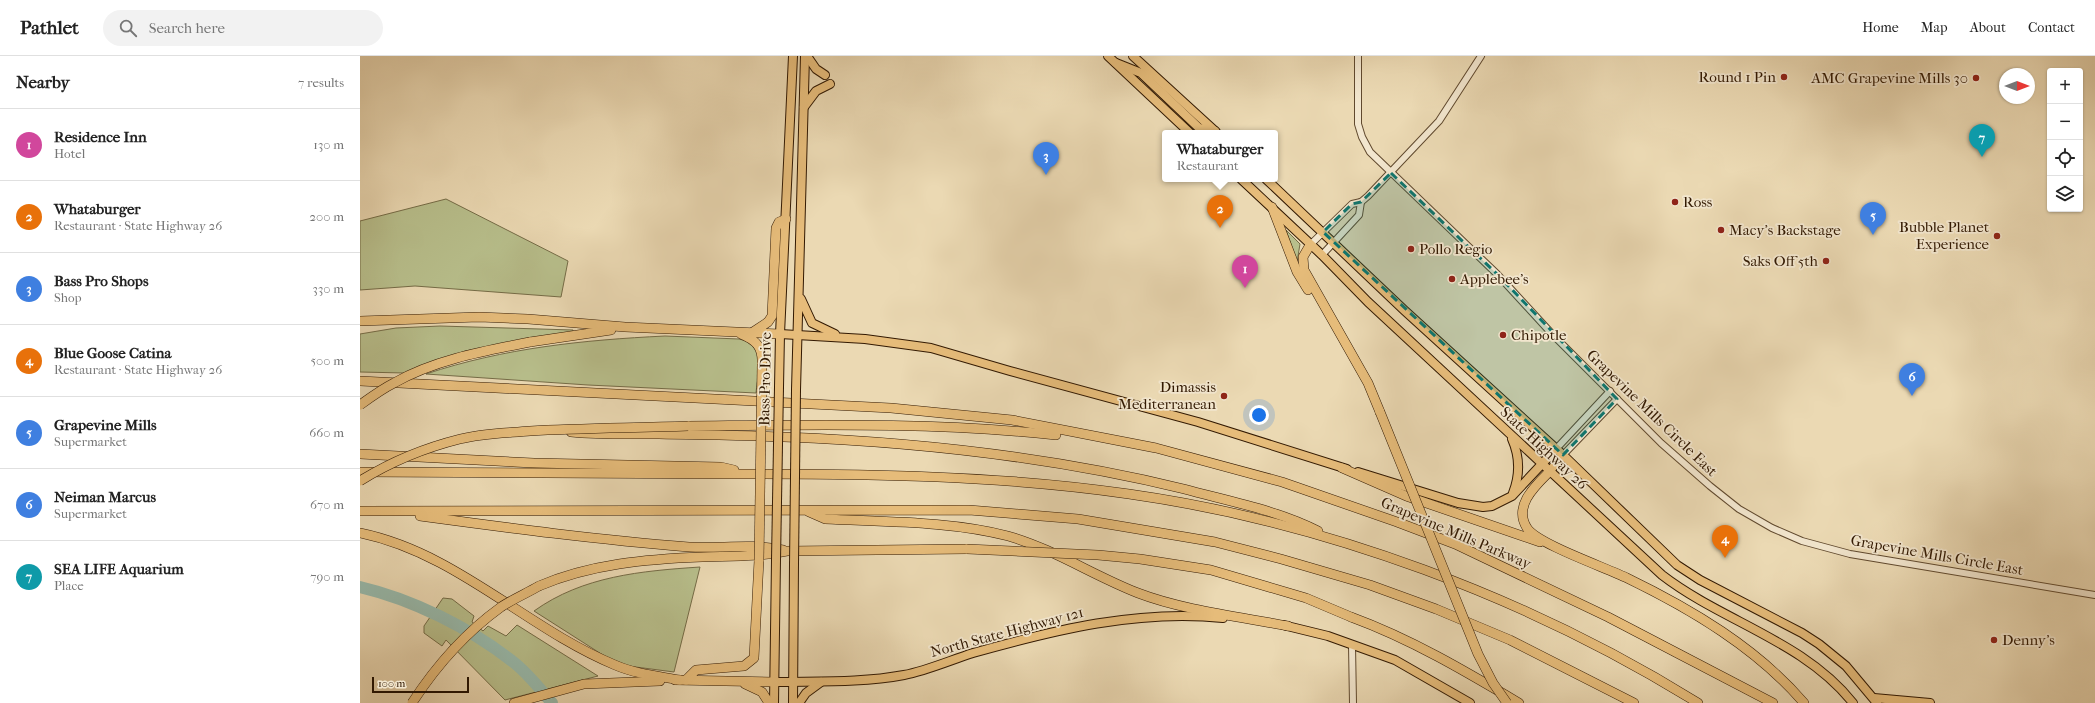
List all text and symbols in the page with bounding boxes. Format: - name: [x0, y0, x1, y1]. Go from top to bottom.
- search box: [103, 10, 383, 46]
- text: Pathlet: [20, 17, 79, 39]
- icon: search: [117, 17, 139, 39]
- text: Search here: [149, 19, 225, 37]
- text: Home: [1862, 19, 1899, 36]
- text: Map: [1921, 19, 1948, 36]
- text: About: [1970, 19, 2006, 36]
- text: Contact: [2028, 19, 2075, 36]
- place label: Round 1 Pin: [1699, 68, 1776, 86]
- north arrow: [1999, 68, 2035, 104]
- map controls: [2047, 68, 2083, 212]
- button: +: [2047, 68, 2083, 104]
- place label: AMC Grapevine Mills 30: [1810, 69, 1968, 87]
- text: Nearby: [16, 72, 70, 92]
- marker: Round 1 Pin: [1779, 72, 1789, 82]
- marker: AMC Grapevine Mills 30: [1971, 73, 1981, 83]
- text: 7 results: [298, 75, 344, 90]
- button: −: [2047, 104, 2083, 140]
- pin: 7: [1969, 124, 1995, 157]
- text: Residence Inn: [54, 128, 147, 146]
- popup: [1162, 130, 1278, 182]
- text: 1: [27, 137, 31, 152]
- text: 130 m: [313, 137, 344, 152]
- text: Whataburger: [1177, 140, 1263, 158]
- button: locate: [2047, 140, 2083, 176]
- pin: 3: [1033, 142, 1059, 175]
- text: Hotel: [54, 146, 85, 161]
- text: Restaurant: [1177, 158, 1239, 173]
- button: layers: [2047, 176, 2083, 212]
- place label: Ross: [1683, 193, 1713, 211]
- pin: 2: [1207, 195, 1233, 228]
- marker: Ross: [1670, 197, 1680, 207]
- text: Whataburger: [54, 200, 141, 218]
- pin: 5: [1860, 202, 1886, 235]
- text: 2: [26, 209, 32, 224]
- text: 200 m: [309, 209, 344, 224]
- text: Restaurant · State Highway 26: [54, 218, 222, 233]
- place label: Bubble Planet Experience: [1899, 218, 1990, 253]
- place label: Macy's Backstage: [1729, 221, 1841, 239]
- marker: Macy's Backstage: [1716, 225, 1726, 235]
- marker: Bubble Planet Experience: [1992, 231, 2002, 241]
- place label: Pollo Regio: [1419, 240, 1493, 258]
- marker: Pollo Regio: [1406, 244, 1416, 254]
- place label: Saks Off 5th: [1743, 252, 1819, 270]
- pin: 1: [1232, 255, 1258, 288]
- marker: Saks Off 5th: [1821, 256, 1831, 266]
- place label: Applebee's: [1459, 270, 1529, 288]
- text: Bass Pro Shops: [54, 272, 149, 290]
- marker: Applebee's: [1447, 274, 1457, 284]
- text: 3: [26, 281, 32, 296]
- text: 330 m: [313, 281, 344, 296]
- text: Shop: [54, 290, 82, 305]
- place label: Chipotle: [1511, 326, 1567, 344]
- marker: Chipotle: [1498, 330, 1508, 340]
- street label: Bass Pro Drive: [755, 331, 775, 426]
- text: Blue Goose Catina: [54, 344, 171, 362]
- street label: Grapevine Mills Circle East: [1583, 346, 1722, 481]
- text: 4: [25, 353, 33, 368]
- text: 500 m: [310, 353, 344, 368]
- text: Restaurant · State Highway 26: [54, 362, 222, 377]
- pin: 6: [1899, 363, 1925, 396]
- place label: Dimassis Mediterranean: [1118, 378, 1216, 413]
- marker: Dimassis Mediterranean: [1219, 391, 1229, 401]
- street label: State Highway 26: [1496, 403, 1592, 494]
- your location: [1249, 405, 1269, 425]
- text: Grapevine Mills: [54, 416, 157, 434]
- text: 5: [26, 425, 32, 440]
- text: 660 m: [309, 425, 344, 440]
- text: Supermarket: [54, 434, 127, 449]
- text: Neiman Marcus: [54, 488, 156, 506]
- street label: Grapevine Mills Parkway: [1378, 493, 1535, 573]
- text: 6: [25, 497, 33, 512]
- text: 670 m: [310, 497, 344, 512]
- text: Supermarket: [54, 506, 127, 521]
- pin: 4: [1712, 525, 1738, 558]
- street label: Grapevine Mills Circle East: [1849, 531, 2025, 579]
- text: SEA LIFE Aquarium: [54, 560, 184, 578]
- text: 7: [26, 569, 32, 584]
- text: 790 m: [310, 569, 344, 584]
- text: Place: [54, 578, 84, 593]
- street label: North State Highway 121: [928, 603, 1086, 661]
- place label: Denny's: [2002, 631, 2055, 649]
- marker: Denny's: [1989, 635, 1999, 645]
- scale bar: [372, 675, 469, 694]
- text: 100 m: [378, 677, 406, 690]

